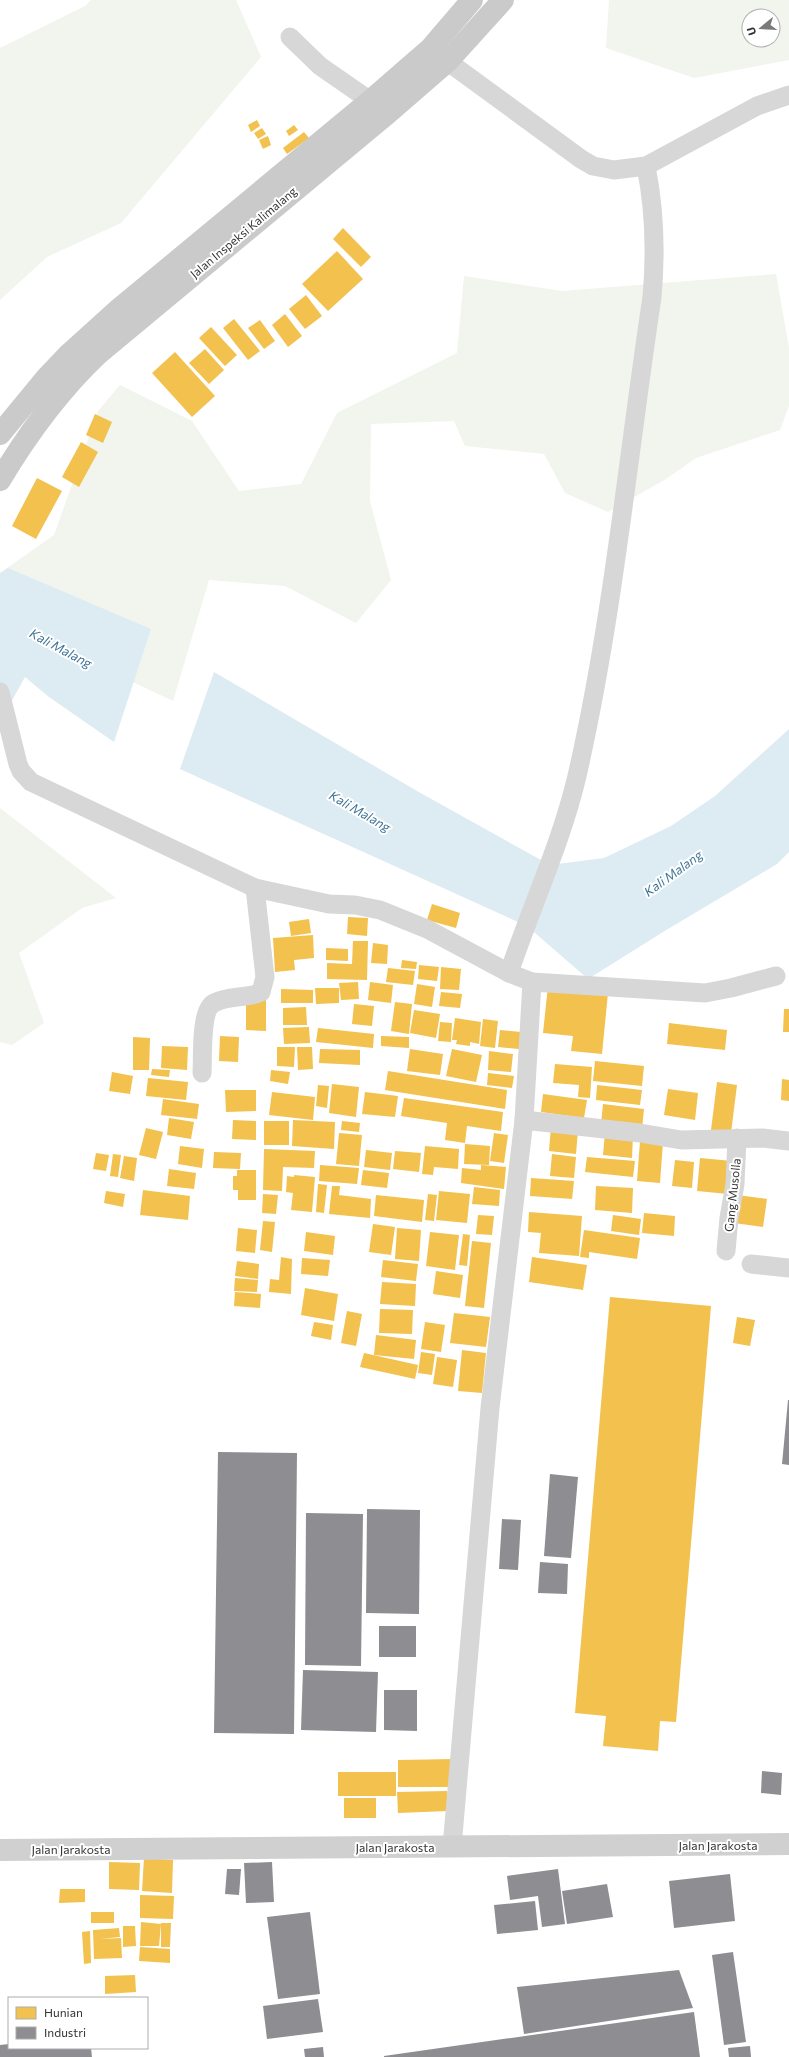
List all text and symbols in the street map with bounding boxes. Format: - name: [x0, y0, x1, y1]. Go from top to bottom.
- north arrow: [741, 8, 781, 48]
- text: U: [744, 25, 758, 37]
- street label: Jalan Inspeksi Kalimalang: [187, 183, 300, 281]
- water label: Kali Malang: [27, 625, 96, 672]
- water label: Kali Malang: [326, 787, 394, 835]
- water label: Kali Malang: [641, 846, 706, 900]
- street label: Gang Musolla: [721, 1158, 743, 1232]
- street label: Jalan Jarakosta: [679, 1838, 757, 1853]
- street label: Jalan Jarakosta: [356, 1840, 434, 1855]
- street label: Jalan Jarakosta: [32, 1842, 110, 1857]
- legend: [8, 1997, 148, 2049]
- text: Hunian: [44, 2005, 83, 2019]
- text: Industri: [44, 2025, 86, 2039]

